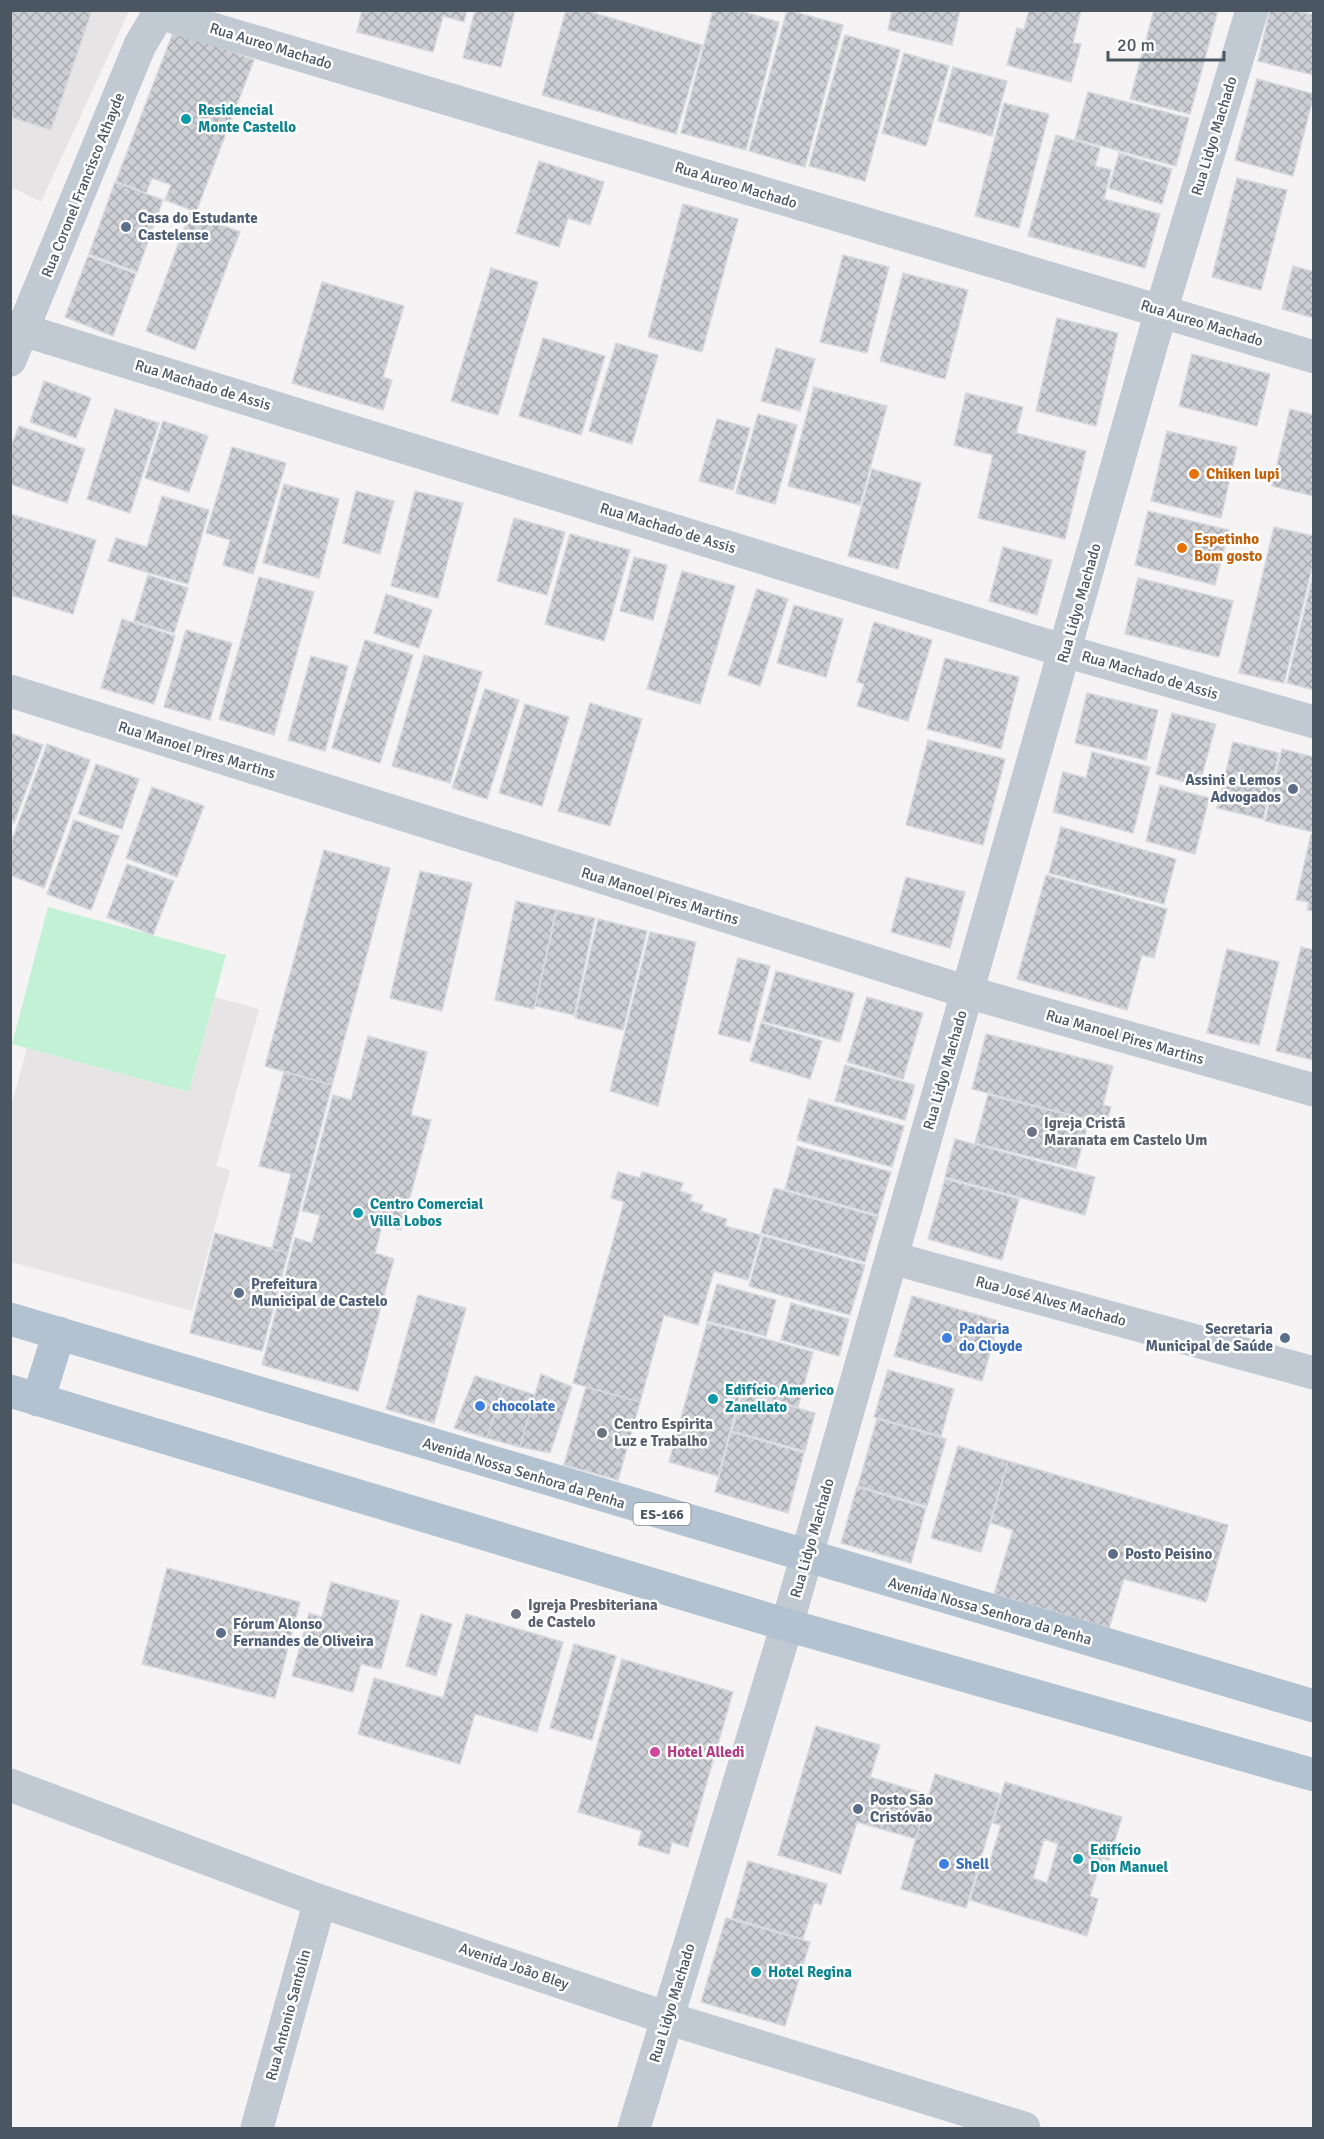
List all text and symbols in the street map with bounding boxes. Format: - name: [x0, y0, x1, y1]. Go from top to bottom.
- street label: Rua Aureo Machado: [208, 19, 335, 73]
- scale bar: [1108, 24, 1224, 62]
- text: 20 m: [1117, 34, 1155, 56]
- street label: Rua Lidyo Machado: [1187, 74, 1241, 198]
- street label: Rua Coronel Francisco Athayde: [38, 90, 128, 280]
- place label: Residencial Monte Castello: [198, 101, 296, 136]
- marker: Residencial Monte Castello: [179, 112, 193, 126]
- street label: Rua Aureo Machado: [673, 158, 800, 212]
- place label: Casa do Estudante Castelense: [138, 209, 258, 244]
- marker: Casa do Estudante Castelense: [119, 220, 133, 234]
- street label: Rua Aureo Machado: [1139, 296, 1266, 350]
- street label: Rua Machado de Assis: [133, 356, 273, 414]
- place label: Chiken lupi: [1206, 465, 1280, 483]
- marker: Chiken lupi: [1187, 467, 1201, 481]
- street label: Rua Machado de Assis: [598, 499, 738, 557]
- place label: Espetinho Bom gosto: [1194, 530, 1262, 565]
- street label: Rua Lidyo Machado: [1053, 541, 1105, 665]
- marker: Espetinho Bom gosto: [1175, 541, 1189, 555]
- street label: Rua Machado de Assis: [1080, 647, 1221, 703]
- street label: Rua Manoel Pires Martins: [116, 717, 278, 783]
- place label: Assini e Lemos Advogados: [1185, 771, 1281, 806]
- marker: Assini e Lemos Advogados: [1286, 782, 1300, 796]
- street label: Rua Manoel Pires Martins: [579, 863, 741, 929]
- street label: Rua Manoel Pires Martins: [1044, 1006, 1207, 1068]
- street label: Rua Lidyo Machado: [919, 1008, 971, 1132]
- place label: Igreja Cristã Maranata em Castelo Um: [1044, 1114, 1207, 1149]
- marker: Igreja Cristã Maranata em Castelo Um: [1025, 1125, 1039, 1139]
- place label: Centro Comercial Villa Lobos: [370, 1195, 484, 1230]
- marker: Centro Comercial Villa Lobos: [351, 1206, 365, 1220]
- street label: Rua José Alves Machado: [974, 1272, 1128, 1330]
- place label: Prefeitura Municipal de Castelo: [251, 1275, 388, 1310]
- marker: Prefeitura Municipal de Castelo: [232, 1286, 246, 1300]
- place label: Padaria do Cloyde: [959, 1320, 1022, 1355]
- place label: Secretaria Municipal de Saúde: [1145, 1320, 1273, 1355]
- marker: Padaria do Cloyde: [940, 1331, 954, 1345]
- marker: Secretaria Municipal de Saúde: [1278, 1331, 1292, 1345]
- place label: Edifício Americo Zanellato: [725, 1381, 834, 1416]
- marker: Edifício Americo Zanellato: [706, 1392, 720, 1406]
- place label: chocolate: [492, 1397, 555, 1415]
- marker: chocolate: [473, 1399, 487, 1413]
- place label: Centro Espirita Luz e Trabalho: [614, 1415, 713, 1450]
- marker: Centro Espirita Luz e Trabalho: [595, 1426, 609, 1440]
- street label: Avenida Nossa Senhora da Penha: [421, 1434, 627, 1512]
- street label: Rua Lidyo Machado: [786, 1476, 838, 1600]
- road number: ES-166: [634, 1503, 690, 1525]
- place label: Posto Peisino: [1125, 1545, 1212, 1563]
- marker: Posto Peisino: [1106, 1547, 1120, 1561]
- street label: Avenida Nossa Senhora da Penha: [886, 1573, 1094, 1649]
- place label: Igreja Presbiteriana de Castelo: [528, 1596, 658, 1631]
- marker: Igreja Presbiteriana de Castelo: [509, 1607, 523, 1621]
- place label: Fórum Alonso Fernandes de Oliveira: [233, 1615, 374, 1650]
- marker: Fórum Alonso Fernandes de Oliveira: [214, 1626, 228, 1640]
- place label: Hotel Alledi: [667, 1743, 745, 1761]
- marker: Hotel Alledi: [648, 1745, 662, 1759]
- place label: Posto São Cristóvão: [870, 1791, 934, 1826]
- marker: Posto São Cristóvão: [851, 1802, 865, 1816]
- place label: Edifício Don Manuel: [1090, 1841, 1168, 1876]
- marker: Edifício Don Manuel: [1071, 1852, 1085, 1866]
- place label: Shell: [956, 1855, 989, 1873]
- marker: Shell: [937, 1857, 951, 1871]
- street label: Avenida João Bley: [457, 1939, 571, 1993]
- street label: Rua Lidyo Machado: [645, 1941, 699, 2065]
- street label: Rua Antonio Santolin: [262, 1947, 314, 2083]
- place label: Hotel Regina: [768, 1963, 852, 1981]
- marker: Hotel Regina: [749, 1965, 763, 1979]

